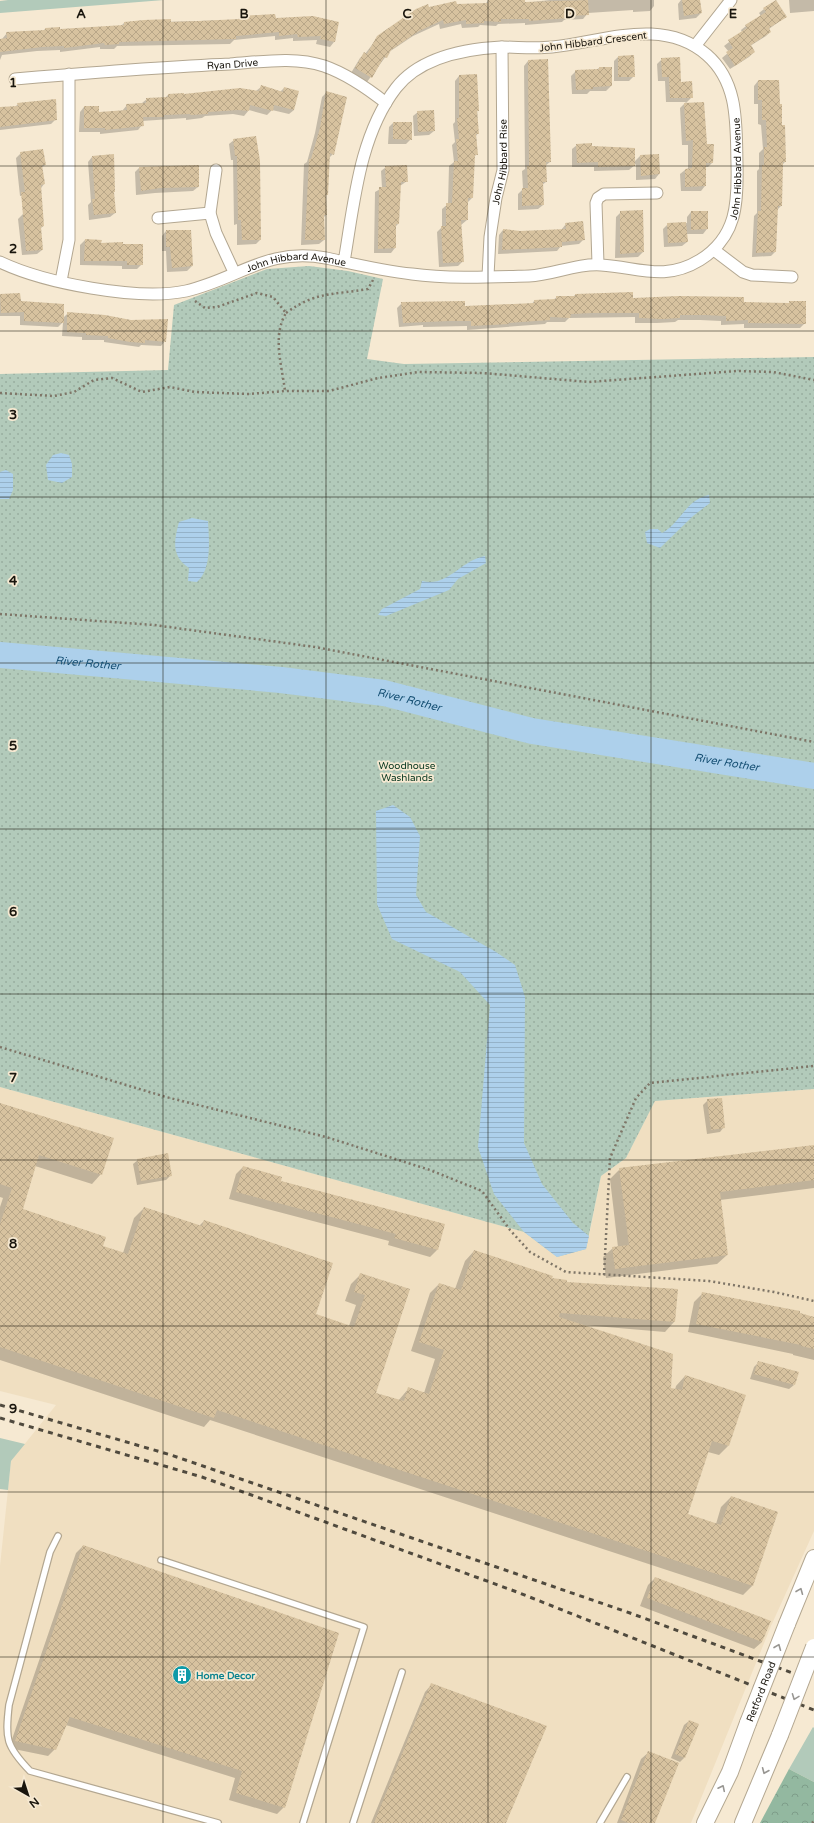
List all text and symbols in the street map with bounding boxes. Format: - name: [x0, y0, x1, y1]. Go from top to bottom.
- text: A: [76, 6, 86, 22]
- text: B: [239, 6, 249, 22]
- text: C: [402, 6, 412, 22]
- text: D: [565, 6, 575, 22]
- text: E: [729, 6, 737, 22]
- street label: John Hibbard Crescent: [539, 29, 648, 55]
- street label: Ryan Drive: [206, 57, 259, 72]
- text: 1: [9, 75, 17, 91]
- street label: John Hibbard Avenue: [728, 117, 744, 221]
- street label: John Hibbard Rise: [490, 119, 510, 206]
- text: 2: [9, 241, 17, 257]
- street label: John Hibbard Avenue: [245, 251, 347, 275]
- text: 3: [9, 407, 17, 423]
- text: 4: [9, 573, 18, 589]
- water label: River Rother: [54, 654, 123, 673]
- water label: River Rother: [376, 686, 444, 715]
- text: 5: [9, 738, 17, 754]
- water label: River Rother: [693, 751, 762, 774]
- park label: Woodhouse Washlands: [379, 760, 436, 784]
- text: 6: [9, 904, 17, 920]
- text: 7: [9, 1070, 17, 1086]
- text: 8: [9, 1236, 17, 1252]
- text: 9: [9, 1401, 17, 1417]
- one-way arrow: [796, 1588, 804, 1595]
- one-way arrow: [773, 1644, 781, 1651]
- street label: Retford Road: [744, 1660, 779, 1724]
- building icon: Home Decor: [171, 1664, 193, 1686]
- place label: Home Decor: [196, 1670, 255, 1682]
- one-way arrow: [792, 1693, 800, 1700]
- one-way arrow: [762, 1767, 770, 1774]
- north arrow: [8, 1775, 48, 1815]
- one-way arrow: [717, 1785, 725, 1792]
- text: N: [26, 1795, 42, 1810]

